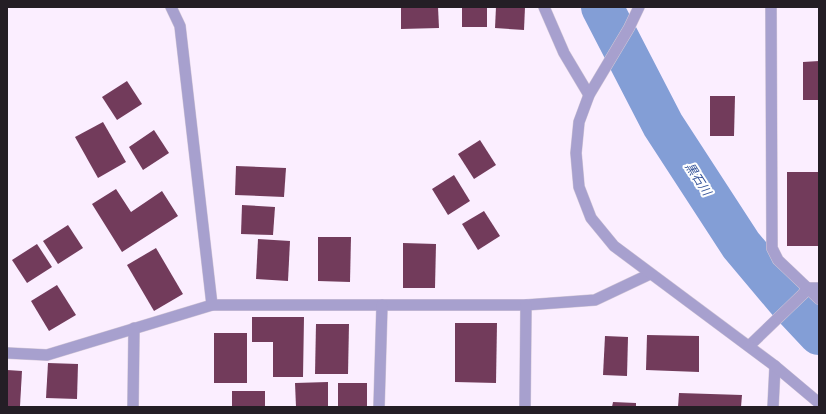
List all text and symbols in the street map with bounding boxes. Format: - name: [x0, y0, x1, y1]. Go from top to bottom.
- water label: 黒石川: [682, 160, 715, 200]

